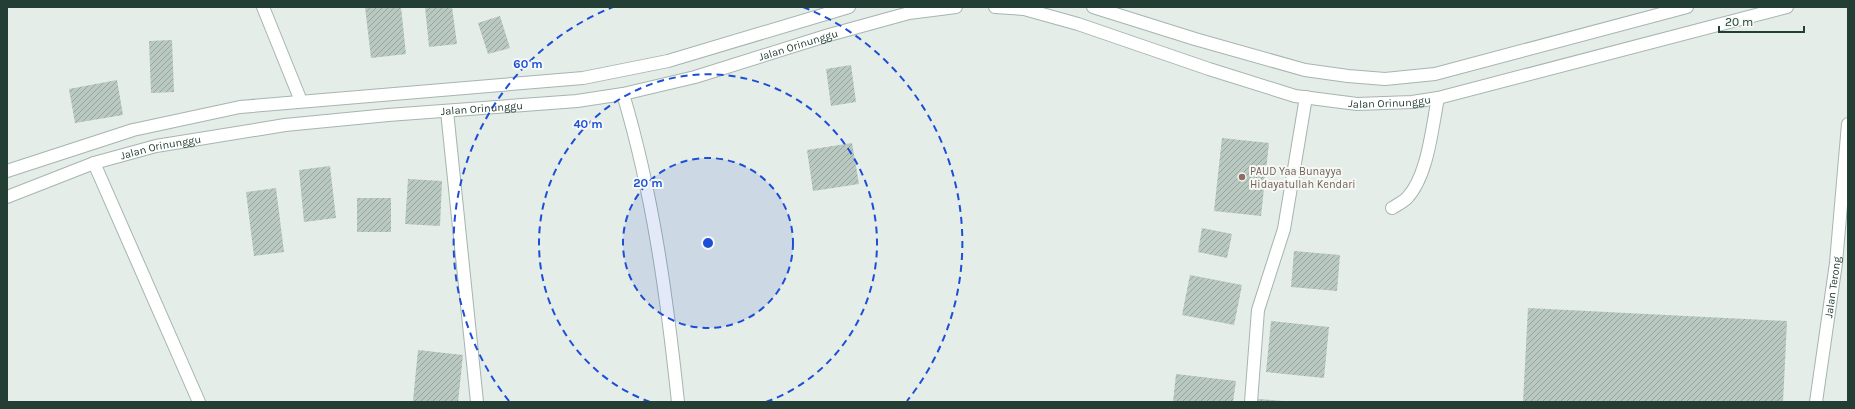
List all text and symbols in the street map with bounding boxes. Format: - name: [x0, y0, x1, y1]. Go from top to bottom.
- scale bar: [1719, 8, 1804, 34]
- text: 20 m: [1725, 15, 1753, 29]
- street label: Jalan Orinunggu: [757, 27, 839, 64]
- text: 60 m: [513, 57, 543, 71]
- street label: Jalan Orinunggu: [1348, 93, 1432, 111]
- street label: Jalan Orinunggu: [440, 99, 523, 118]
- text: 40 m: [573, 117, 603, 131]
- street label: Jalan Orinunggu: [119, 133, 202, 163]
- place label: PAUD Yaa Bunayya Hidayatullah Kendari: [1250, 165, 1355, 191]
- marker: PAUD Yaa Bunayya Hidayatullah Kendari: [1237, 172, 1247, 182]
- text: 20 m: [633, 176, 663, 190]
- centre of rings: [701, 236, 715, 250]
- street label: Jalan Terong: [1822, 255, 1844, 319]

